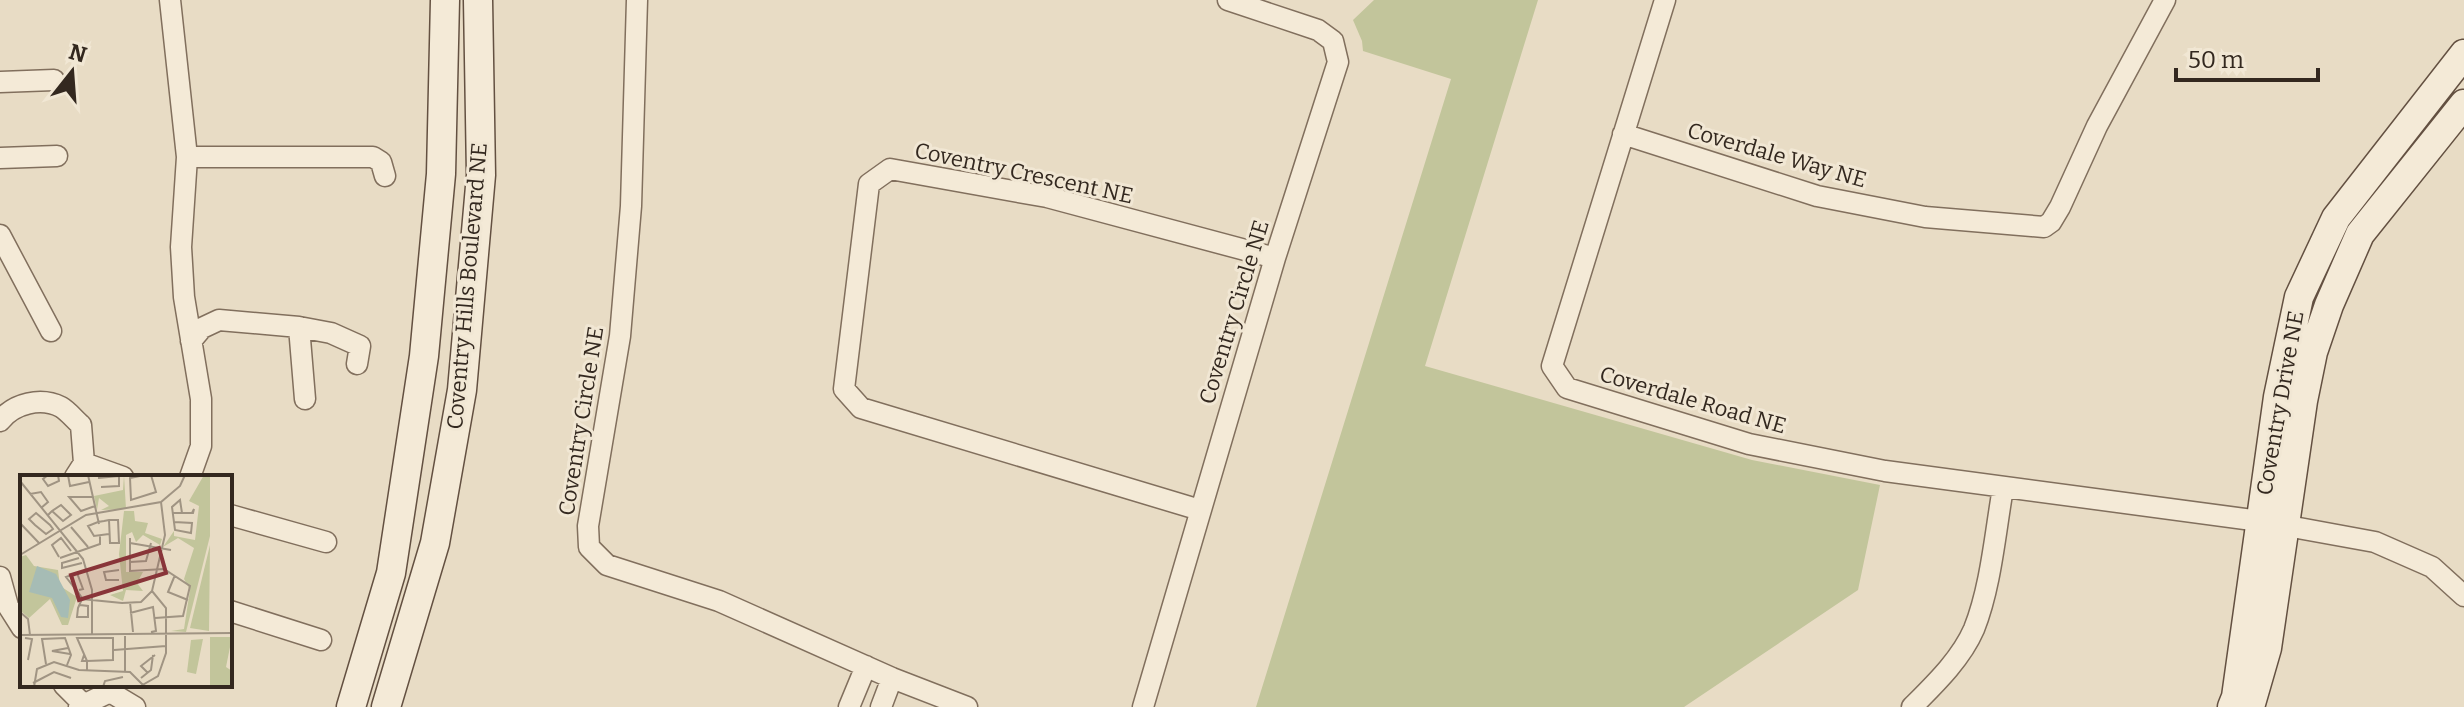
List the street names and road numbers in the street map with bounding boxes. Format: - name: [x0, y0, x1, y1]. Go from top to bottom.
- street label: Coverdale Way NE: [1684, 117, 1870, 193]
- street label: Coventry Crescent NE: [912, 137, 1136, 209]
- street label: Coventry Hills Boulevard NE: [441, 142, 493, 430]
- street label: Coventry Circle NE: [1193, 217, 1275, 407]
- street label: Coventry Drive NE: [2250, 309, 2310, 497]
- street label: Coventry Circle NE: [553, 325, 609, 517]
- street label: Coverdale Road NE: [1597, 360, 1789, 440]

